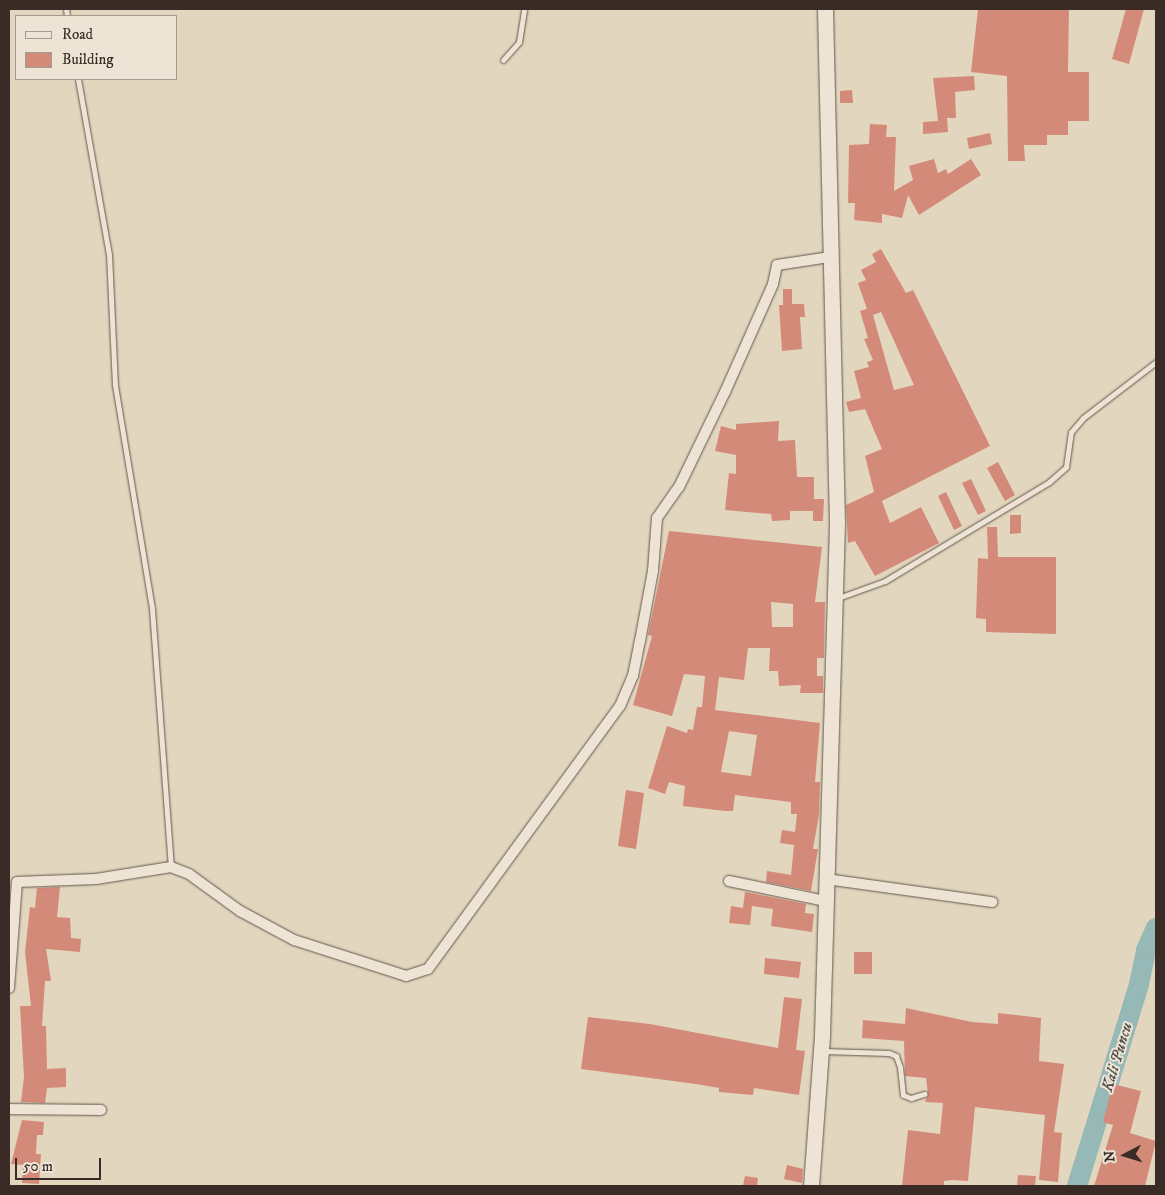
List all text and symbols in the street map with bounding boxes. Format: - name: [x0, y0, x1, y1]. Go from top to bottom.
- legend: [15, 15, 178, 80]
- text: Road: [62, 25, 93, 44]
- text: Building: [62, 50, 114, 69]
- water label: Kali Puncu: [1097, 1020, 1137, 1094]
- north arrow: [1100, 1130, 1150, 1180]
- scale bar: [18, 1148, 104, 1180]
- text: N: [1101, 1150, 1120, 1163]
- text: 50 m: [23, 1157, 53, 1176]

